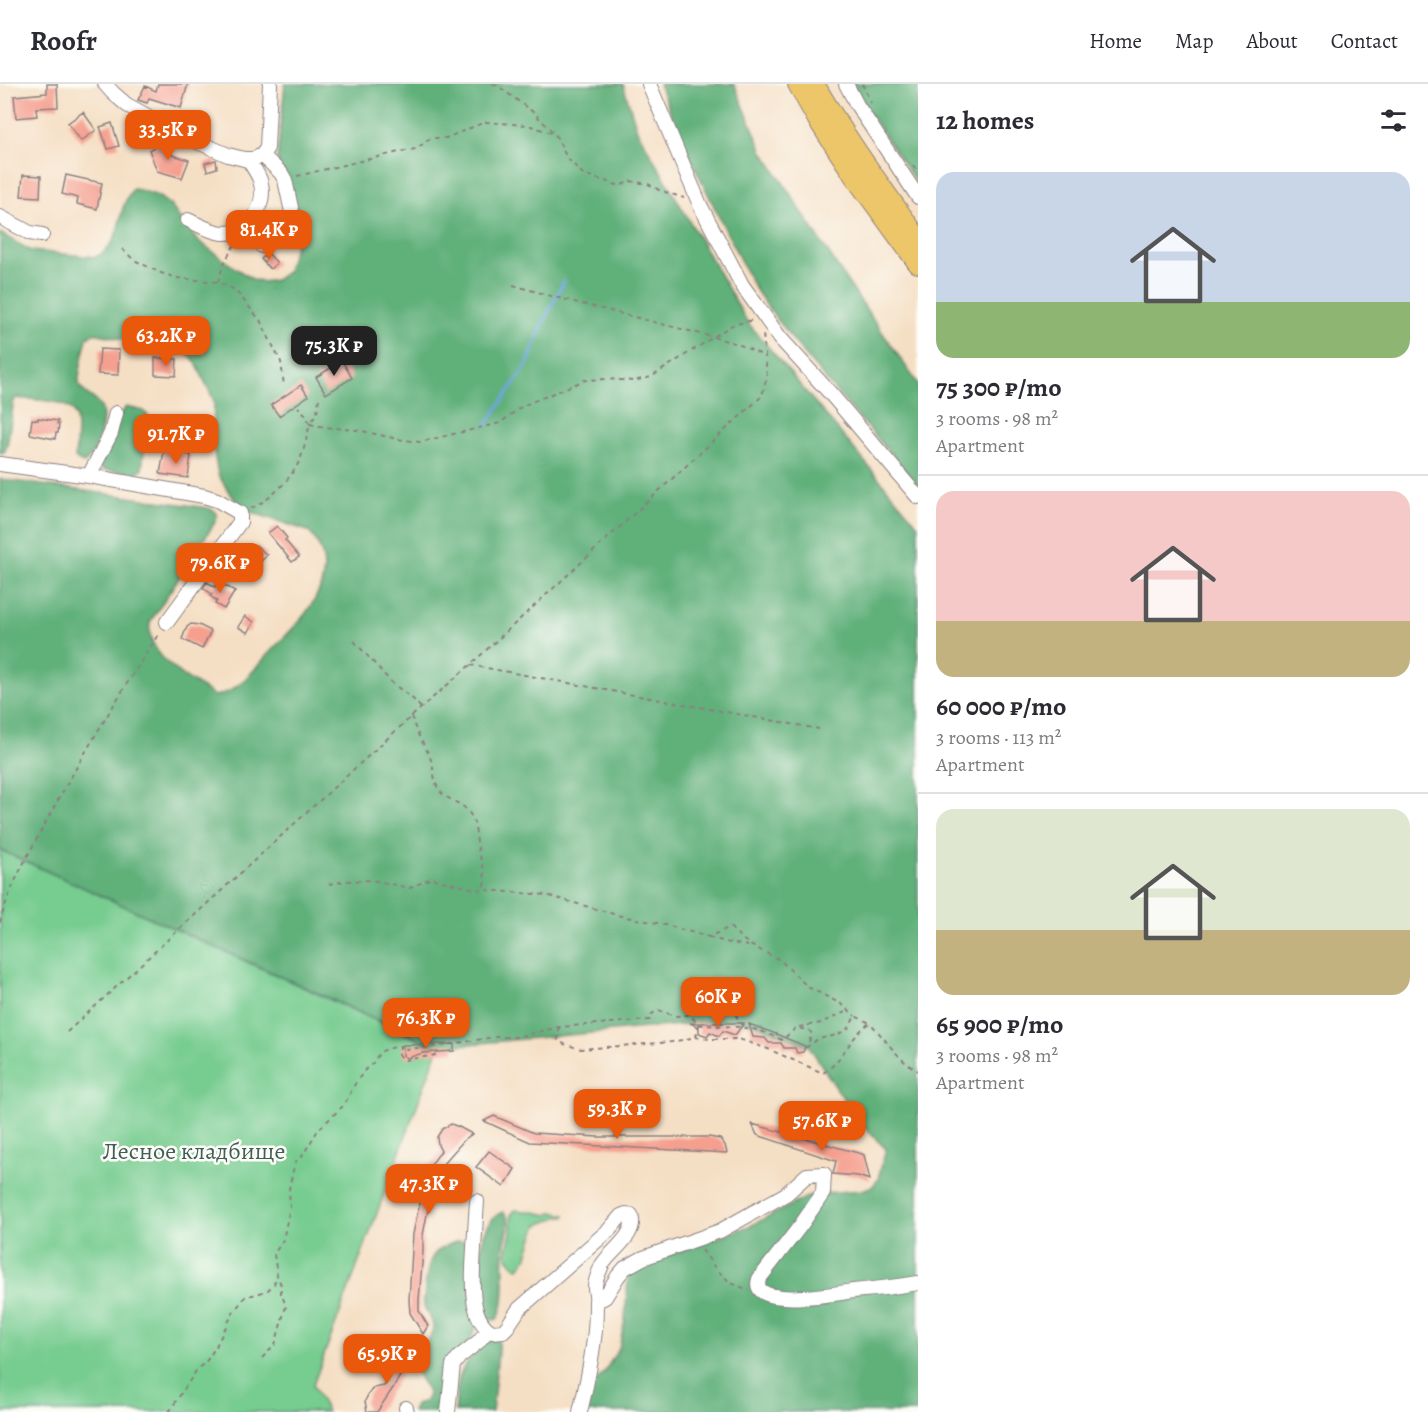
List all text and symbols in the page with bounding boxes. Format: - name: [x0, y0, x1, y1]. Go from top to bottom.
- text: Roofr: [30, 22, 97, 60]
- text: Home: [1089, 27, 1142, 55]
- text: Map: [1175, 27, 1213, 55]
- text: About: [1246, 27, 1298, 55]
- text: Contact: [1331, 27, 1398, 55]
- text: 12 homes: [936, 103, 1034, 138]
- icon: filters: [1377, 104, 1410, 137]
- pin: 33.5K ₽: [113, 110, 223, 161]
- text: 33.5K ₽: [139, 116, 197, 143]
- pin: 81.4K ₽: [214, 210, 324, 261]
- icon: home: [1119, 211, 1227, 319]
- text: 81.4K ₽: [240, 216, 298, 243]
- pin: 63.2K ₽: [111, 316, 221, 367]
- text: 63.2K ₽: [136, 322, 196, 349]
- pin: 75.3K ₽: [279, 326, 389, 377]
- text: 75.3K ₽: [305, 332, 363, 359]
- text: 75 300 ₽/mo: [936, 370, 1062, 405]
- text: 3 rooms · 98 m²: [936, 405, 1058, 432]
- pin: 91.7K ₽: [121, 414, 231, 465]
- text: 91.7K ₽: [147, 420, 205, 447]
- text: Apartment: [936, 432, 1025, 459]
- icon: home: [1119, 530, 1227, 638]
- pin: 79.6K ₽: [165, 543, 275, 594]
- text: 79.6K ₽: [190, 549, 250, 576]
- text: 60 000 ₽/mo: [936, 689, 1066, 724]
- text: 3 rooms · 113 m²: [936, 724, 1061, 751]
- text: Apartment: [936, 751, 1025, 778]
- icon: home: [1119, 848, 1227, 956]
- pin: 60K ₽: [676, 977, 760, 1028]
- text: 60K ₽: [695, 983, 741, 1010]
- pin: 76.3K ₽: [371, 998, 481, 1049]
- text: 76.3K ₽: [397, 1004, 455, 1031]
- text: 65 900 ₽/mo: [936, 1007, 1063, 1042]
- text: 3 rooms · 98 m²: [936, 1042, 1058, 1069]
- text: Apartment: [936, 1069, 1025, 1096]
- pin: 59.3K ₽: [562, 1089, 672, 1140]
- text: 59.3K ₽: [588, 1095, 646, 1122]
- pin: 57.6K ₽: [767, 1101, 877, 1152]
- text: 57.6K ₽: [793, 1107, 851, 1134]
- park label: Лесное кладбище: [103, 1135, 285, 1167]
- pin: 47.3K ₽: [374, 1164, 484, 1215]
- text: 47.3K ₽: [400, 1170, 458, 1197]
- pin: 65.9K ₽: [332, 1334, 442, 1385]
- text: 65.9K ₽: [357, 1340, 417, 1367]

